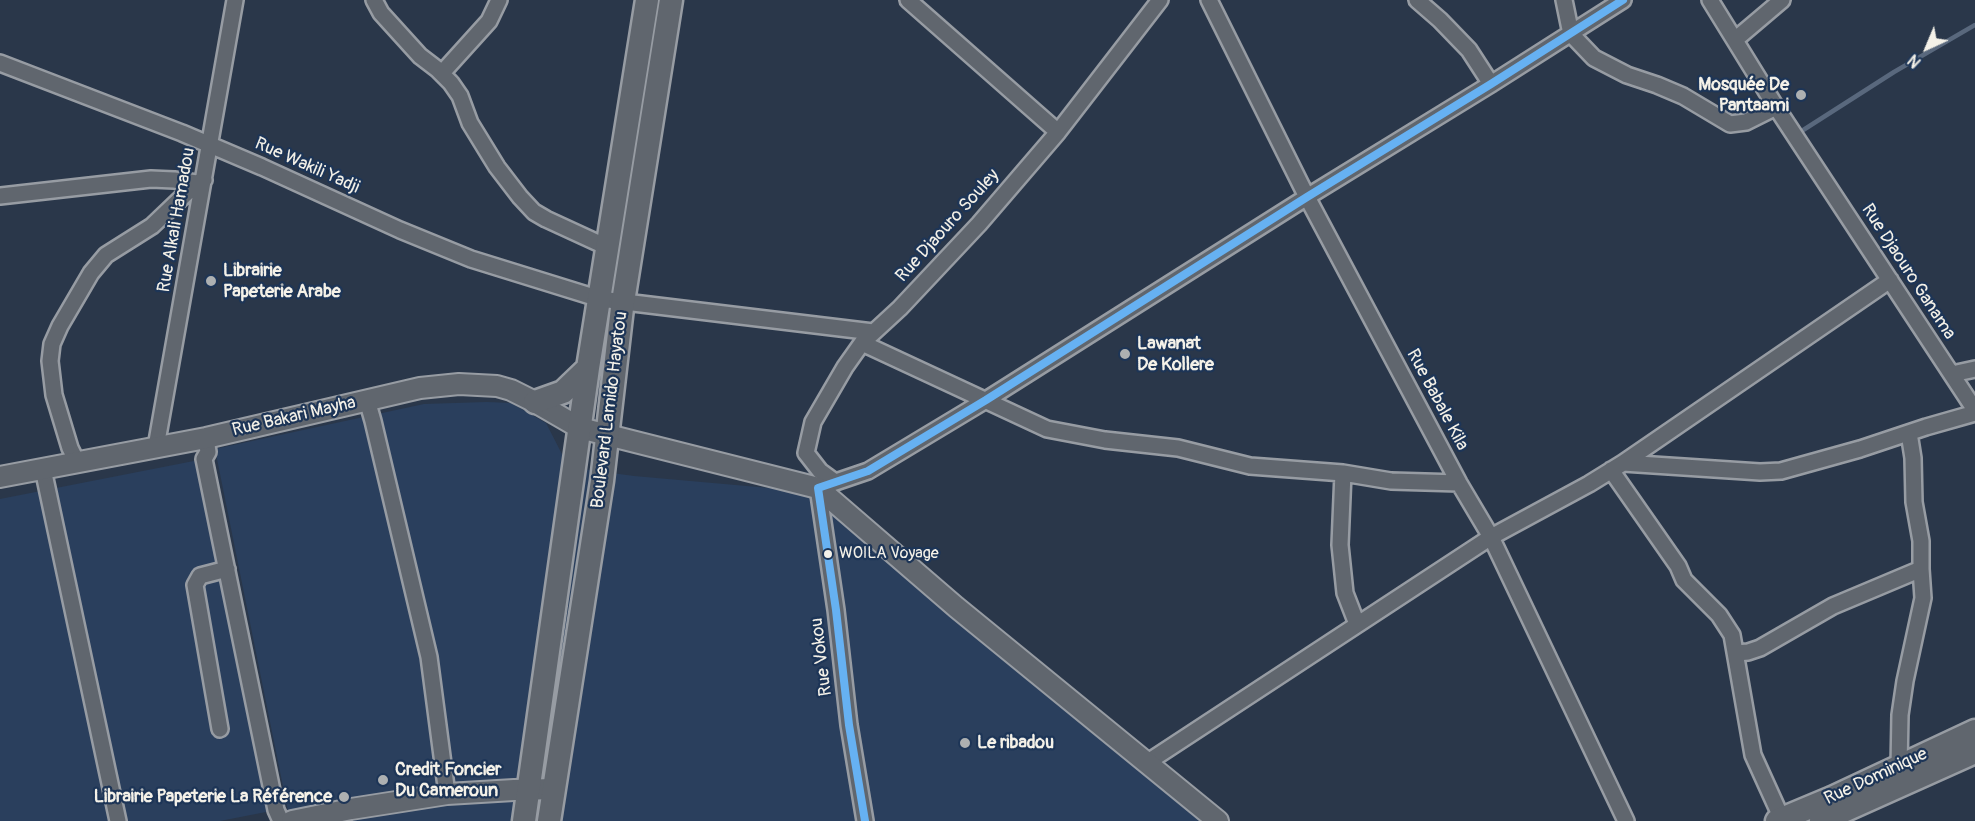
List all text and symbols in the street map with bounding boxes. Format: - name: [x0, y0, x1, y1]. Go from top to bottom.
- north arrow: [1897, 18, 1957, 78]
- text: N: [1904, 50, 1925, 72]
- place label: Mosquée De Pantaami: [1698, 74, 1789, 116]
- marker: Mosquée De Pantaami: [1794, 88, 1808, 102]
- street label: Rue Wakili Yadji: [251, 133, 363, 199]
- street label: Rue Alkali Hamadou: [154, 146, 200, 294]
- street label: Rue Djaouro Souley: [892, 165, 1004, 287]
- street label: Rue Djaouro Ganama: [1856, 200, 1960, 344]
- place label: Librairie Papeterie Arabe: [223, 260, 341, 302]
- marker: Librairie Papeterie Arabe: [204, 274, 218, 288]
- street label: Boulevard Lamido Hayatou: [587, 310, 633, 510]
- place label: Lawanat De Kollere: [1137, 333, 1214, 376]
- street label: Rue Babale Kila: [1401, 346, 1473, 454]
- marker: Lawanat De Kollere: [1118, 347, 1132, 361]
- street label: Rue Bakari Mayha: [230, 392, 358, 442]
- place label: WOILA Voyage: [839, 544, 939, 564]
- marker: WOILA Voyage: [822, 548, 834, 560]
- street label: Rue Vokou: [806, 617, 838, 697]
- place label: Le ribadou: [977, 732, 1054, 754]
- marker: Le ribadou: [958, 736, 972, 750]
- street label: Rue Dominique: [1821, 744, 1931, 810]
- place label: Credit Foncier Du Cameroun: [395, 759, 501, 802]
- marker: Credit Foncier Du Cameroun: [376, 773, 390, 787]
- place label: Librairie Papeterie La Référence: [94, 786, 332, 808]
- marker: Librairie Papeterie La Référence: [337, 790, 351, 804]

